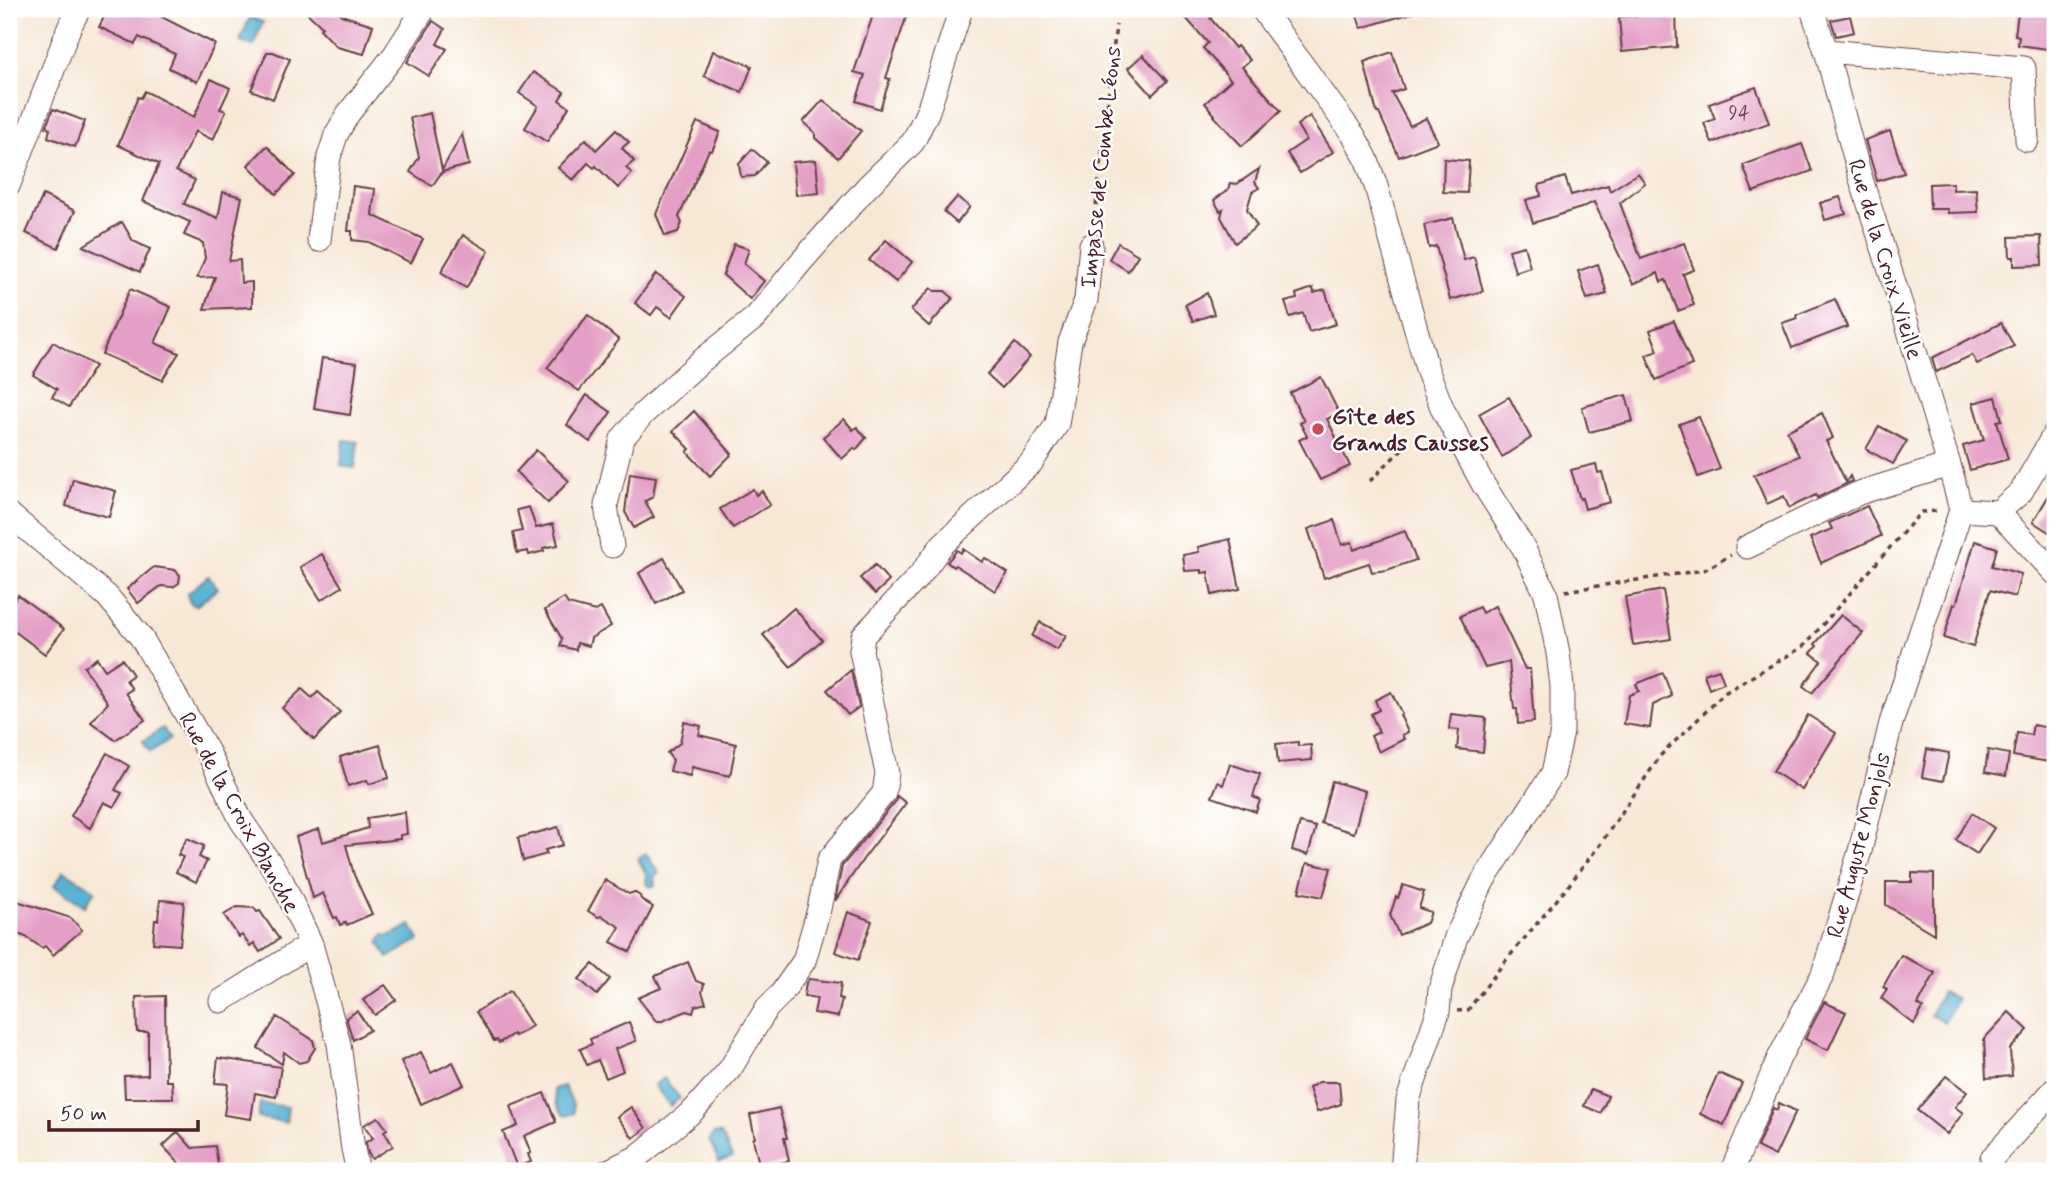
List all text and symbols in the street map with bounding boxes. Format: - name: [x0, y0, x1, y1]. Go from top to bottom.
- street label: Impasse de Combe Léons: [1074, 45, 1130, 290]
- house number: 94: [1729, 101, 1749, 126]
- street label: Rue de la Croix Vieille: [1839, 156, 1929, 363]
- place label: Gîte des Grands Causses: [1332, 403, 1489, 459]
- marker: Gîte des Grands Causses: [1310, 421, 1326, 437]
- street label: Rue de la Croix Blanche: [171, 707, 306, 919]
- street label: Rue Auguste Monjols: [1821, 749, 1899, 942]
- scale bar: [49, 1089, 198, 1133]
- text: 50 m: [60, 1100, 107, 1128]

